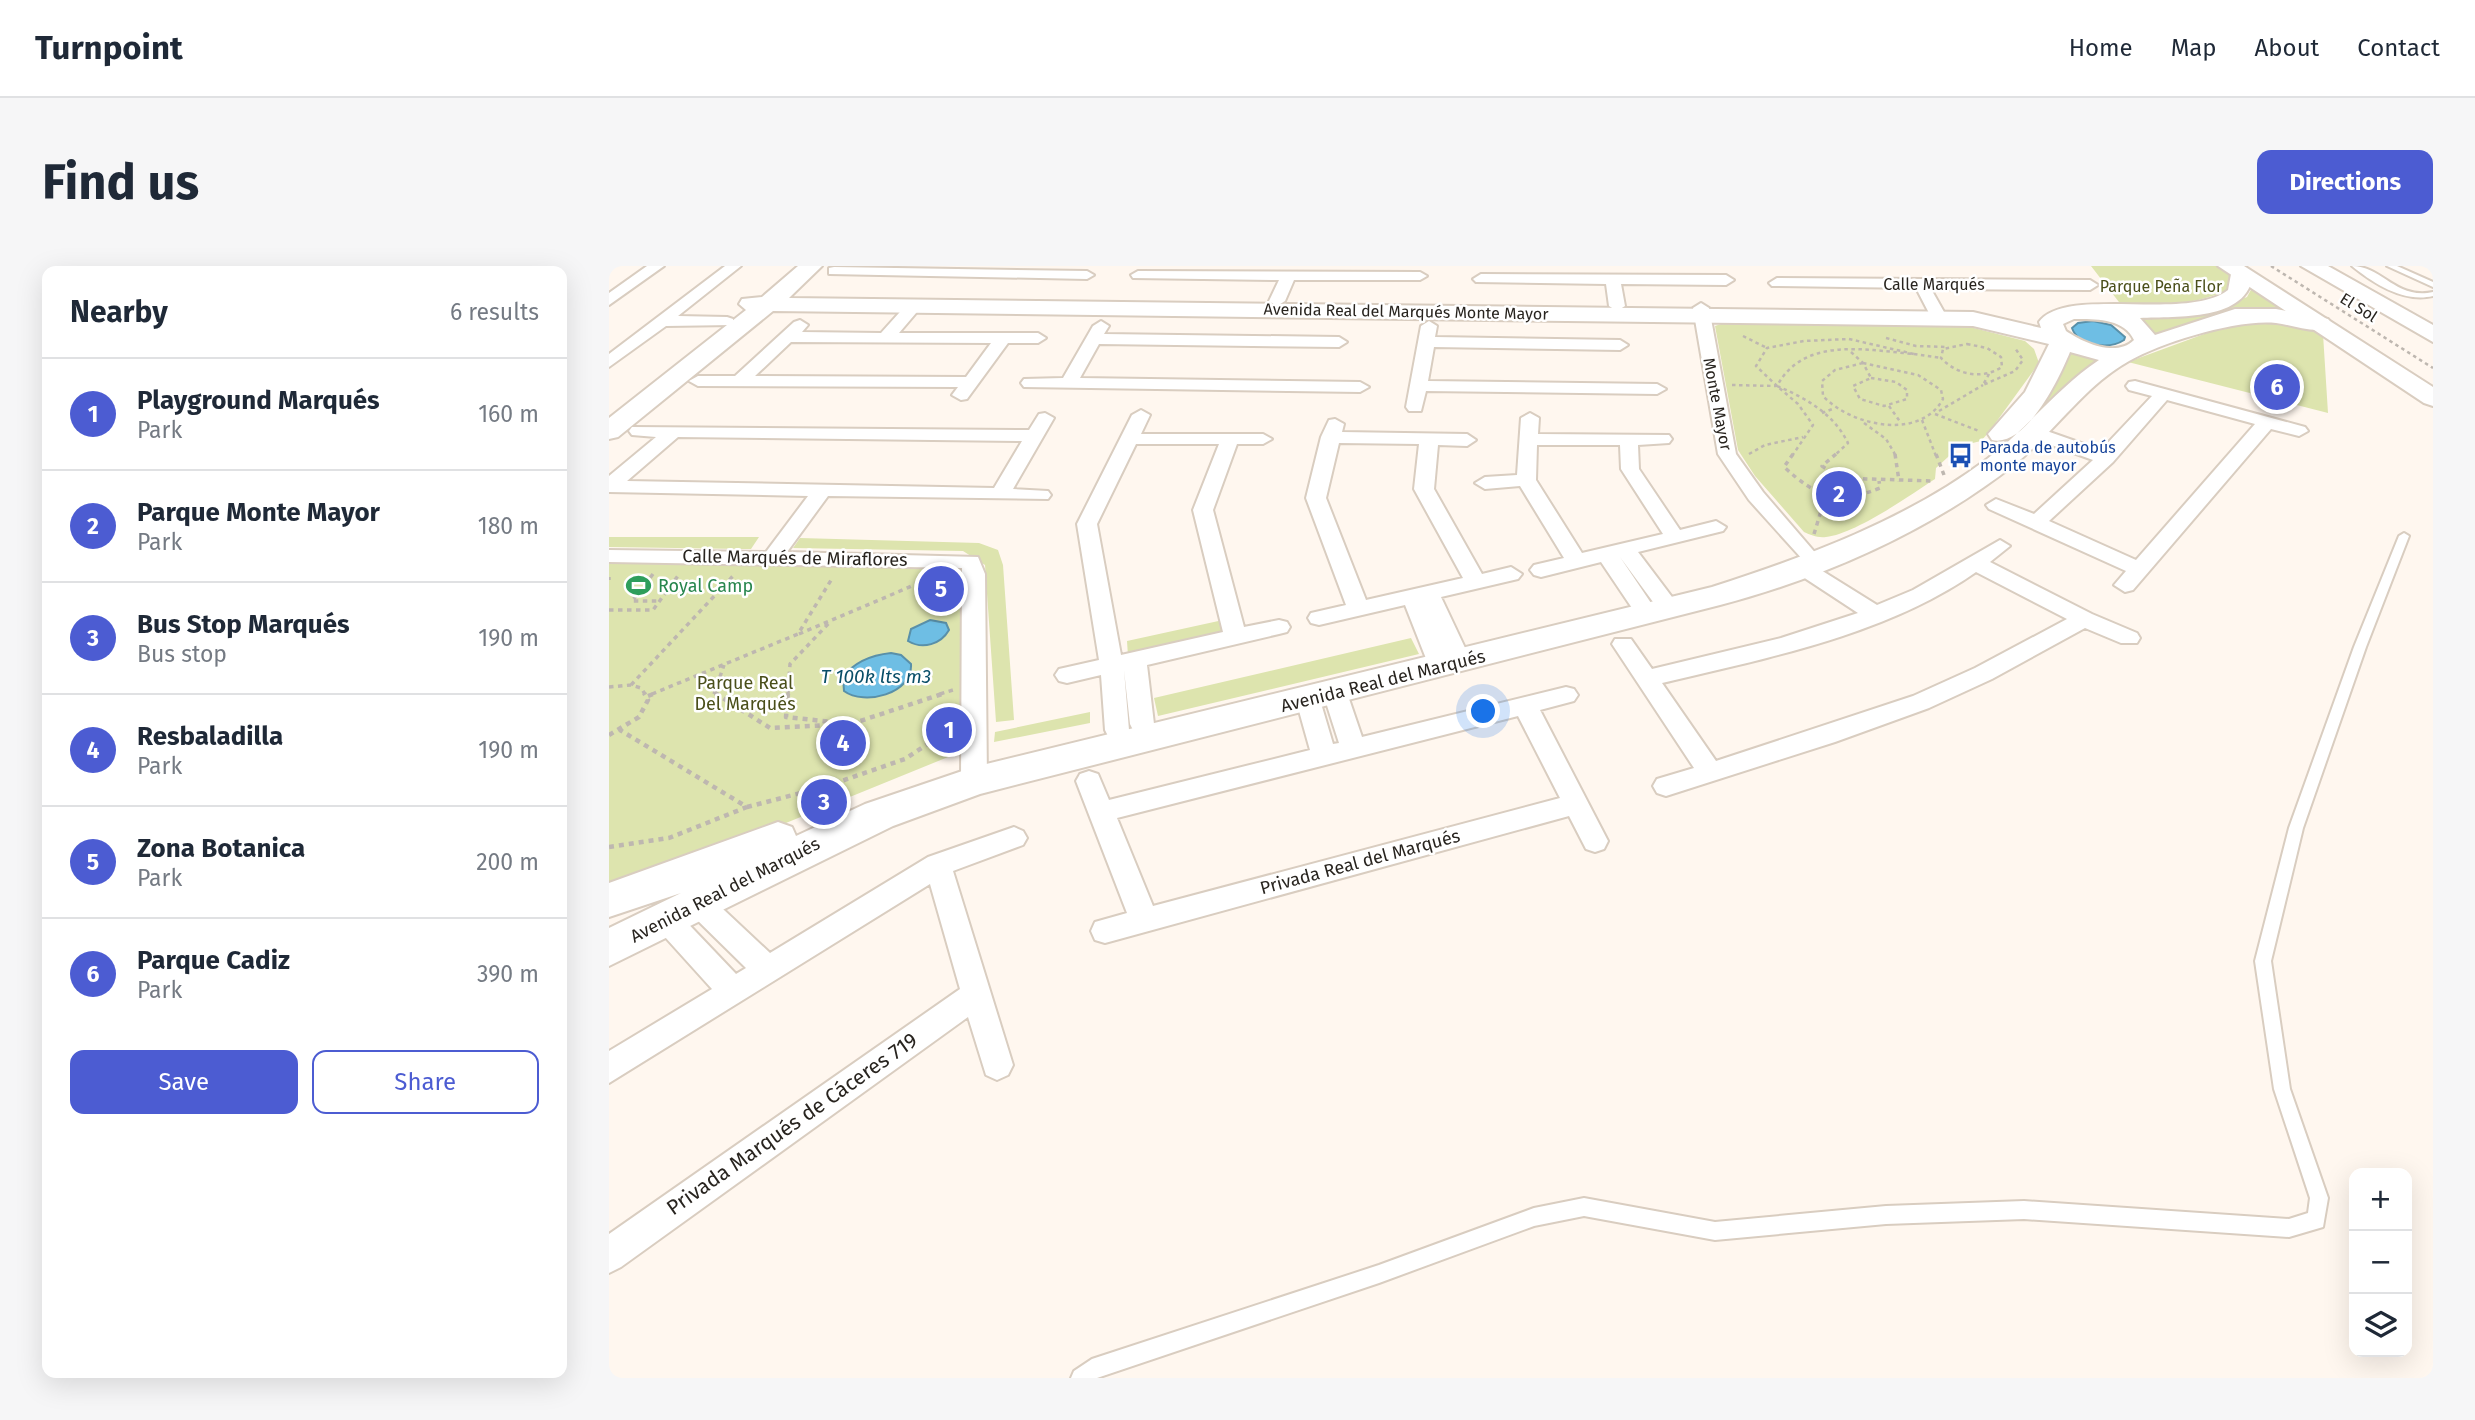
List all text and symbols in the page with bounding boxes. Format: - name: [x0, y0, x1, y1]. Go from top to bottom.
- text: Turnpoint: [35, 28, 183, 68]
- text: Home: [2069, 34, 2133, 62]
- text: Map: [2171, 34, 2217, 62]
- text: About: [2255, 34, 2319, 62]
- text: Contact: [2357, 34, 2440, 62]
- button: Directions: [2257, 150, 2433, 214]
- text: Find us: [42, 153, 199, 212]
- street label: Calle Marqués: [1883, 275, 1985, 294]
- park label: Parque Peña Flor: [2100, 277, 2223, 296]
- street label: El Sol: [2337, 289, 2381, 326]
- text: Nearby: [70, 294, 168, 330]
- text: 6 results: [450, 298, 539, 326]
- street label: Avenida Real del Marqués Monte Mayor: [1263, 300, 1549, 323]
- street label: Monte Mayor: [1699, 356, 1736, 453]
- pin: 6: [2254, 361, 2300, 413]
- text: Playground Marqués: [137, 385, 380, 416]
- text: 1: [88, 400, 98, 428]
- text: 160 m: [478, 400, 539, 428]
- text: Park: [137, 416, 182, 444]
- place label: Parada de autobús monte mayor: [1980, 438, 2116, 475]
- bus stop icon: Parada de autobús monte mayor: [1946, 442, 1974, 470]
- pin: 2: [1816, 468, 1862, 520]
- text: Parque Monte Mayor: [137, 497, 380, 528]
- text: 2: [87, 512, 99, 540]
- text: 180 m: [478, 512, 539, 540]
- text: Park: [137, 528, 182, 556]
- street label: Calle Marqués de Miraflores: [682, 545, 908, 571]
- pin: 5: [918, 563, 964, 615]
- sports icon: Royal Camp: [624, 572, 652, 600]
- place label: Royal Camp: [658, 575, 753, 597]
- text: Bus Stop Marqués: [137, 609, 350, 640]
- text: 3: [87, 624, 99, 652]
- text: 190 m: [478, 624, 539, 652]
- text: Bus stop: [137, 640, 227, 668]
- street label: Avenida Real del Marqués: [1278, 645, 1488, 717]
- water label: T 100k lts m3: [821, 665, 931, 688]
- park label: Parque Real Del Marqués: [694, 672, 796, 715]
- your location: [1466, 694, 1500, 728]
- pin: 1: [926, 704, 972, 756]
- pin: 4: [820, 717, 866, 769]
- text: Resbaladilla: [137, 721, 283, 752]
- text: 4: [87, 736, 100, 764]
- text: 190 m: [478, 736, 539, 764]
- text: Park: [137, 752, 182, 780]
- pin: 3: [801, 776, 847, 828]
- street label: Privada Real del Marqués: [1258, 825, 1462, 899]
- text: Zona Botanica: [137, 833, 305, 864]
- street label: Avenida Real del Marqués: [626, 833, 824, 947]
- text: 5: [87, 848, 99, 876]
- text: 200 m: [476, 848, 539, 876]
- text: Park: [137, 864, 182, 892]
- text: Parque Cadiz: [137, 945, 290, 976]
- text: 6: [87, 960, 99, 988]
- text: 390 m: [477, 960, 539, 988]
- text: Park: [137, 976, 182, 1004]
- street label: Privada Marqués de Cáceres 719: [661, 1027, 923, 1221]
- button: Save: [70, 1050, 298, 1114]
- button: Share: [312, 1050, 539, 1114]
- map controls: [2349, 1168, 2412, 1357]
- button: +: [2349, 1168, 2412, 1231]
- button: −: [2349, 1231, 2412, 1294]
- button: layers: [2349, 1294, 2412, 1357]

